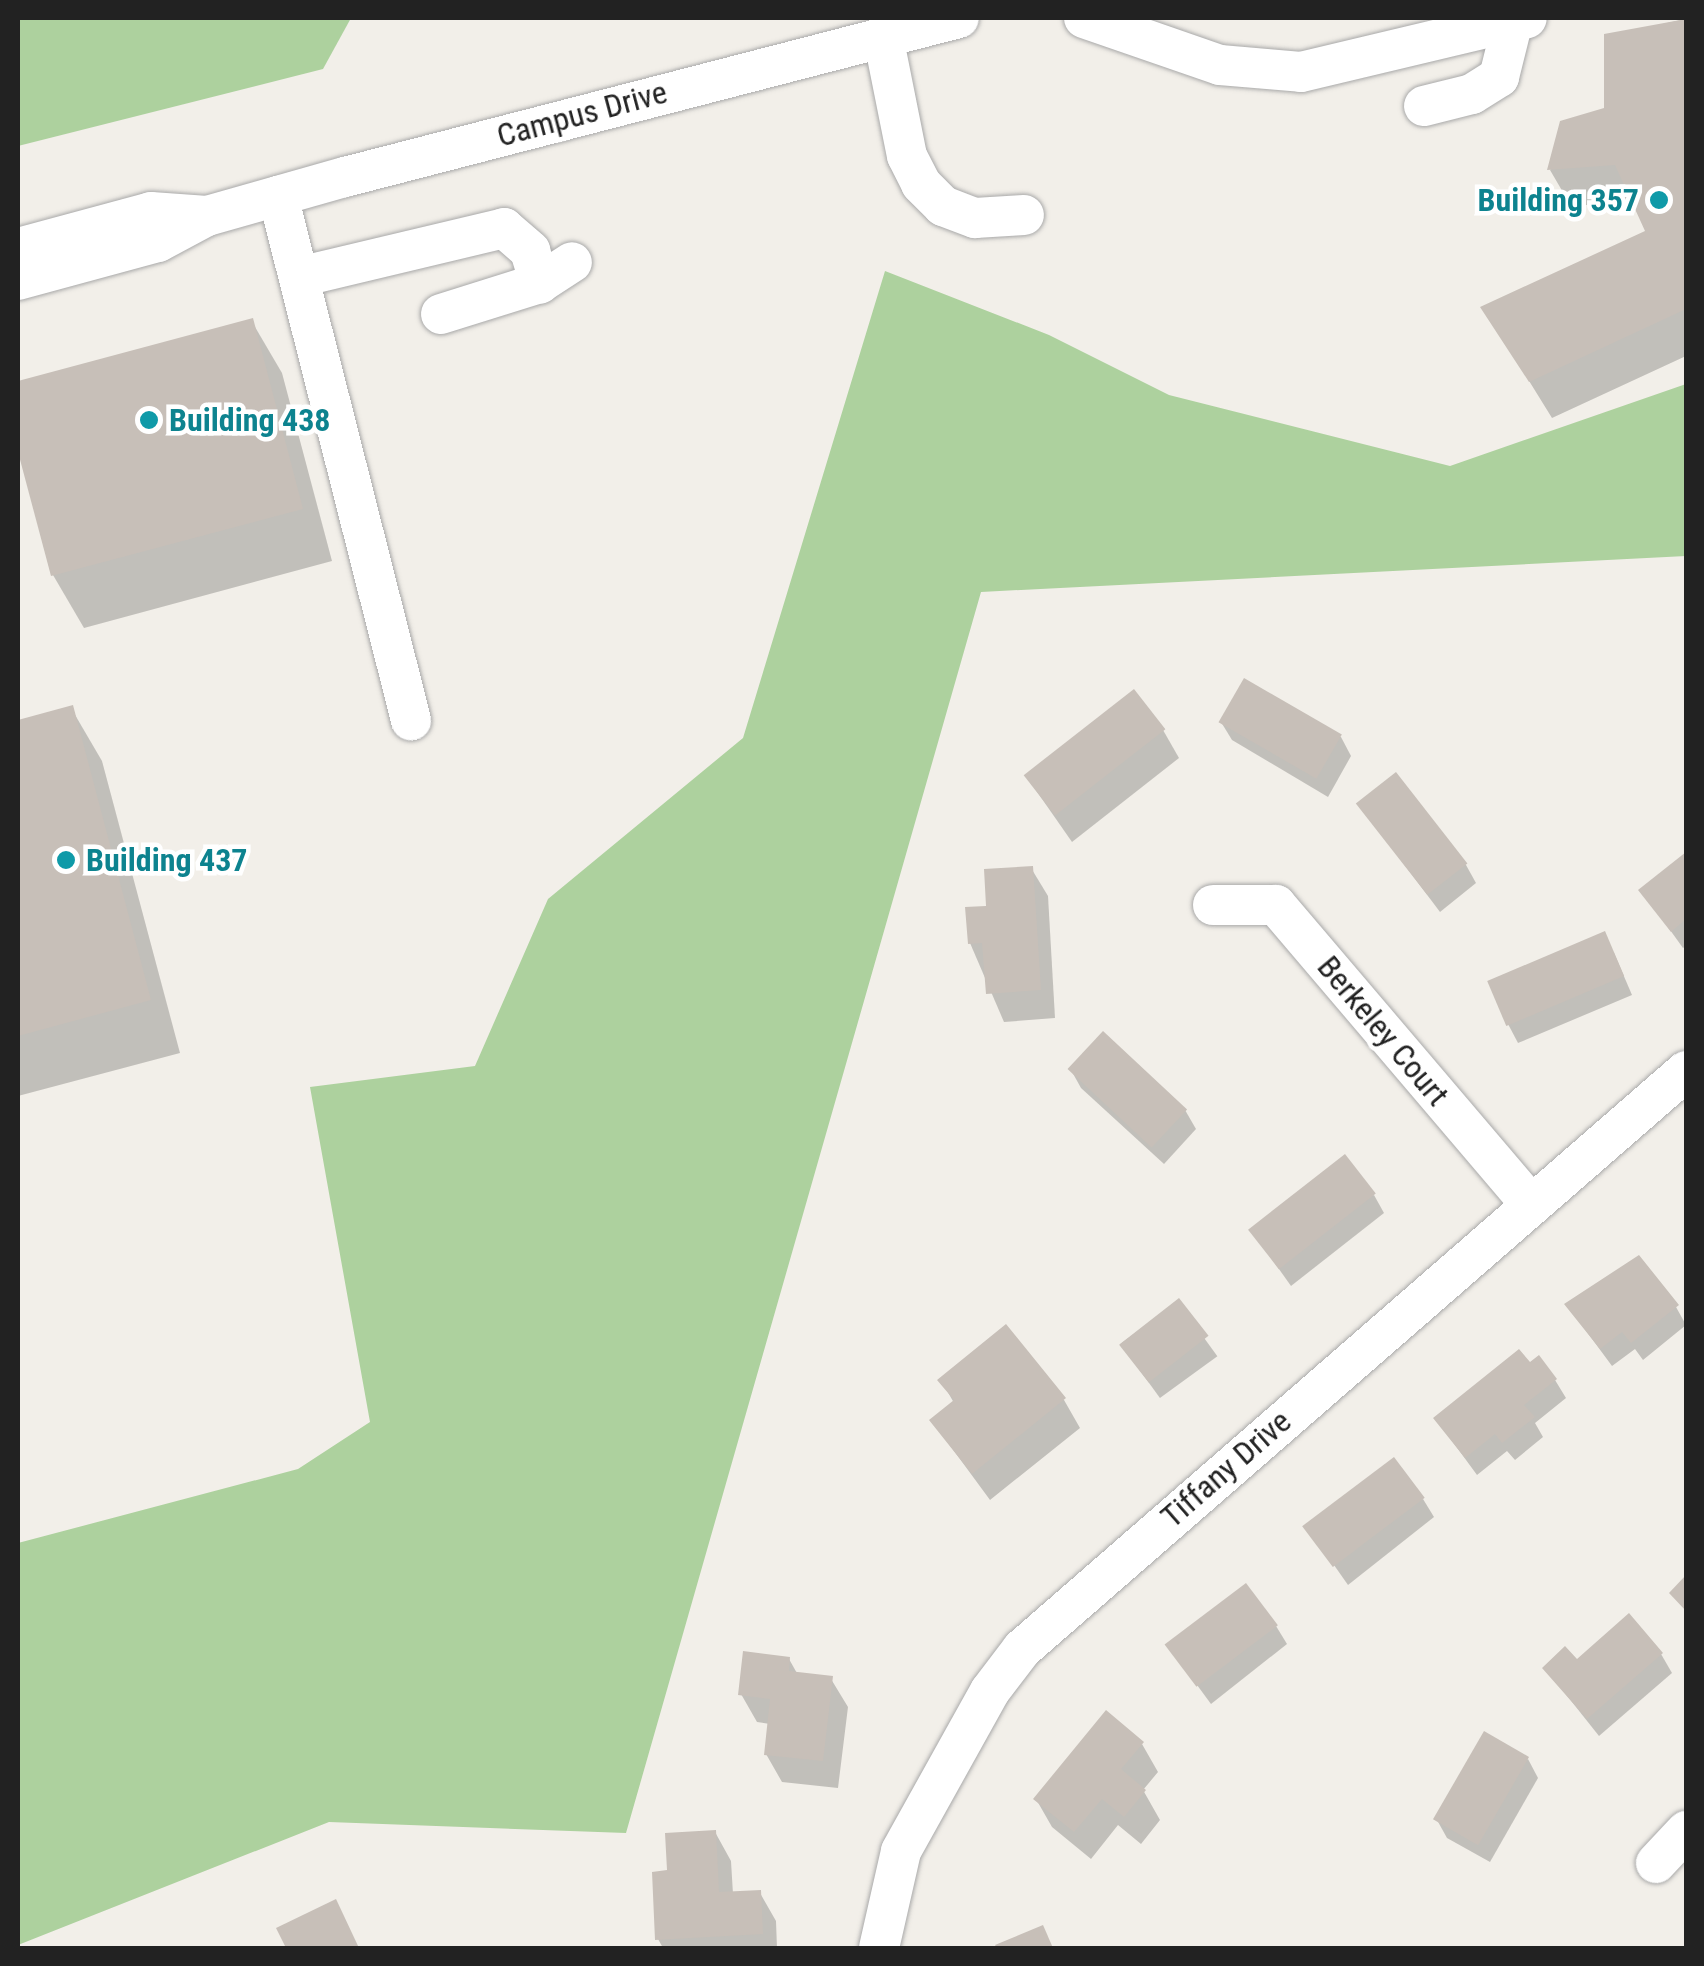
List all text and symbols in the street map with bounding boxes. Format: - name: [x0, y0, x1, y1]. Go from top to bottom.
- street label: Campus Drive: [493, 73, 671, 155]
- place label: Building 357: [1478, 181, 1639, 219]
- marker: Building 357: [1648, 189, 1670, 211]
- place label: Building 438: [169, 401, 330, 439]
- marker: Building 438: [138, 409, 160, 431]
- place label: Building 437: [86, 841, 247, 879]
- marker: Building 437: [55, 849, 77, 871]
- street label: Berkeley Court: [1309, 948, 1457, 1114]
- street label: Tiffany Drive: [1153, 1402, 1299, 1536]

